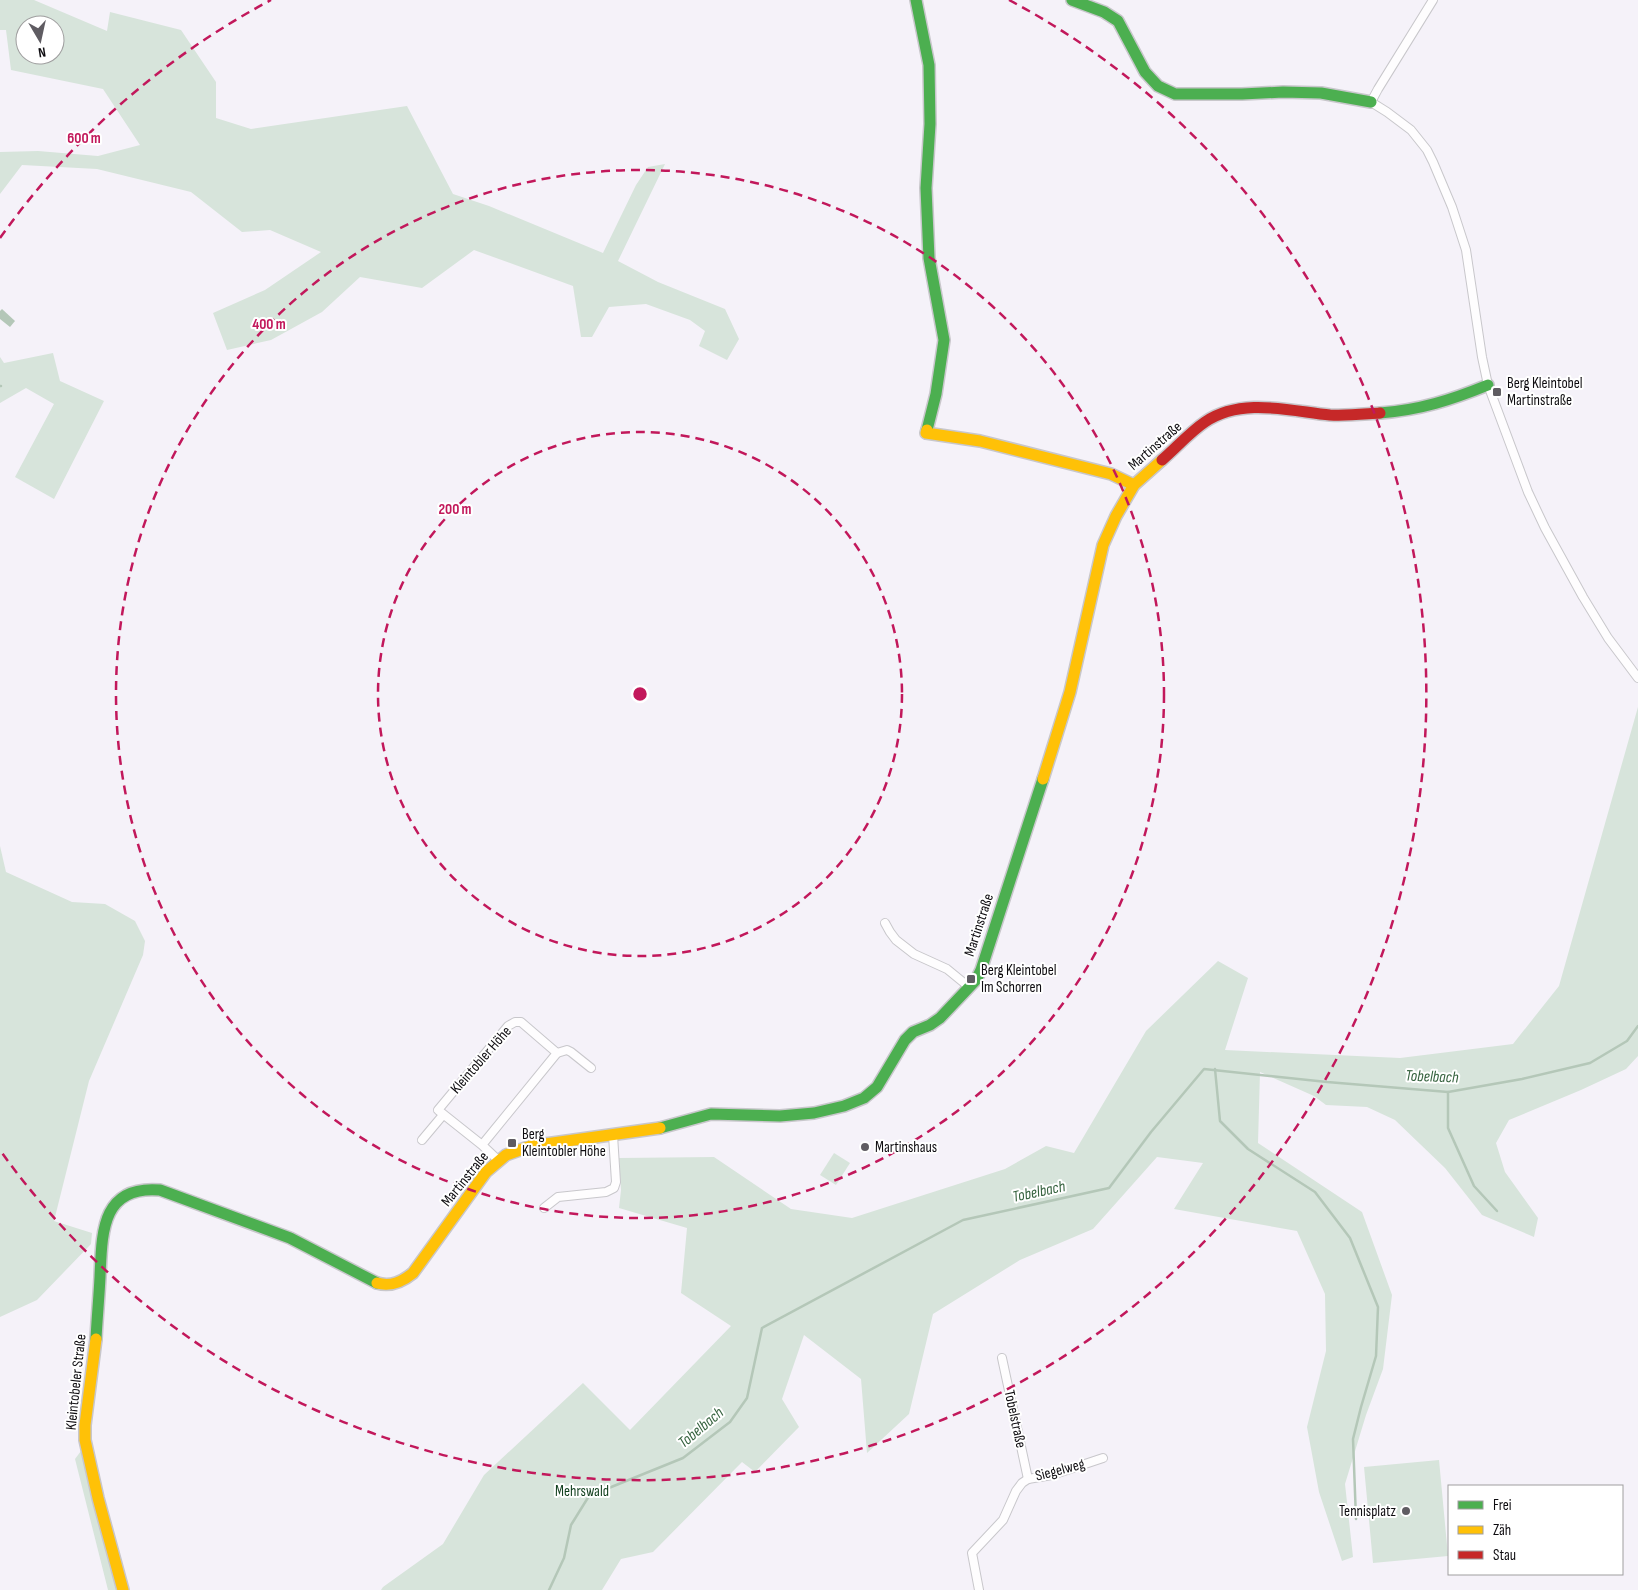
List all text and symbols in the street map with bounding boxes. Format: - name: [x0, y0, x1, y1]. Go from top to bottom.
- north arrow: [15, 15, 65, 65]
- text: N: [37, 43, 47, 61]
- text: 600 m: [67, 129, 101, 148]
- text: 400 m: [252, 315, 286, 334]
- place label: Berg Kleintobel Martinstraße: [1507, 374, 1583, 410]
- marker: Berg Kleintobel Martinstraße: [1491, 386, 1503, 398]
- street label: Martinstraße: [1124, 417, 1186, 475]
- text: 200 m: [438, 500, 472, 519]
- centre of rings: [631, 685, 649, 703]
- street label: Martinstraße: [960, 891, 998, 959]
- place label: Berg Kleintobel Im Schorren: [981, 961, 1057, 997]
- marker: Berg Kleintobel Im Schorren: [965, 973, 977, 985]
- street label: Kleintobler Höhe: [446, 1022, 516, 1098]
- water label: Tobelbach: [1405, 1067, 1459, 1087]
- place label: Berg Kleintobler Höhe: [522, 1125, 606, 1161]
- marker: Berg Kleintobler Höhe: [506, 1137, 518, 1149]
- place label: Martinshaus: [875, 1138, 937, 1157]
- marker: Martinshaus: [859, 1141, 871, 1153]
- street label: Martinstraße: [437, 1148, 493, 1210]
- water label: Tobelbach: [1011, 1177, 1067, 1207]
- street label: Kleintobeler Straße: [62, 1333, 90, 1431]
- street label: Tobelstraße: [1000, 1388, 1030, 1450]
- water label: Tobelbach: [674, 1403, 728, 1452]
- street label: Siegelweg: [1033, 1454, 1087, 1486]
- park label: Mehrswald: [555, 1482, 609, 1501]
- legend: [1448, 1485, 1623, 1575]
- text: Frei: [1493, 1496, 1512, 1515]
- place label: Tennisplatz: [1339, 1502, 1397, 1521]
- marker: Tennisplatz: [1400, 1505, 1412, 1517]
- text: Zäh: [1493, 1521, 1511, 1540]
- text: Stau: [1493, 1546, 1516, 1565]

